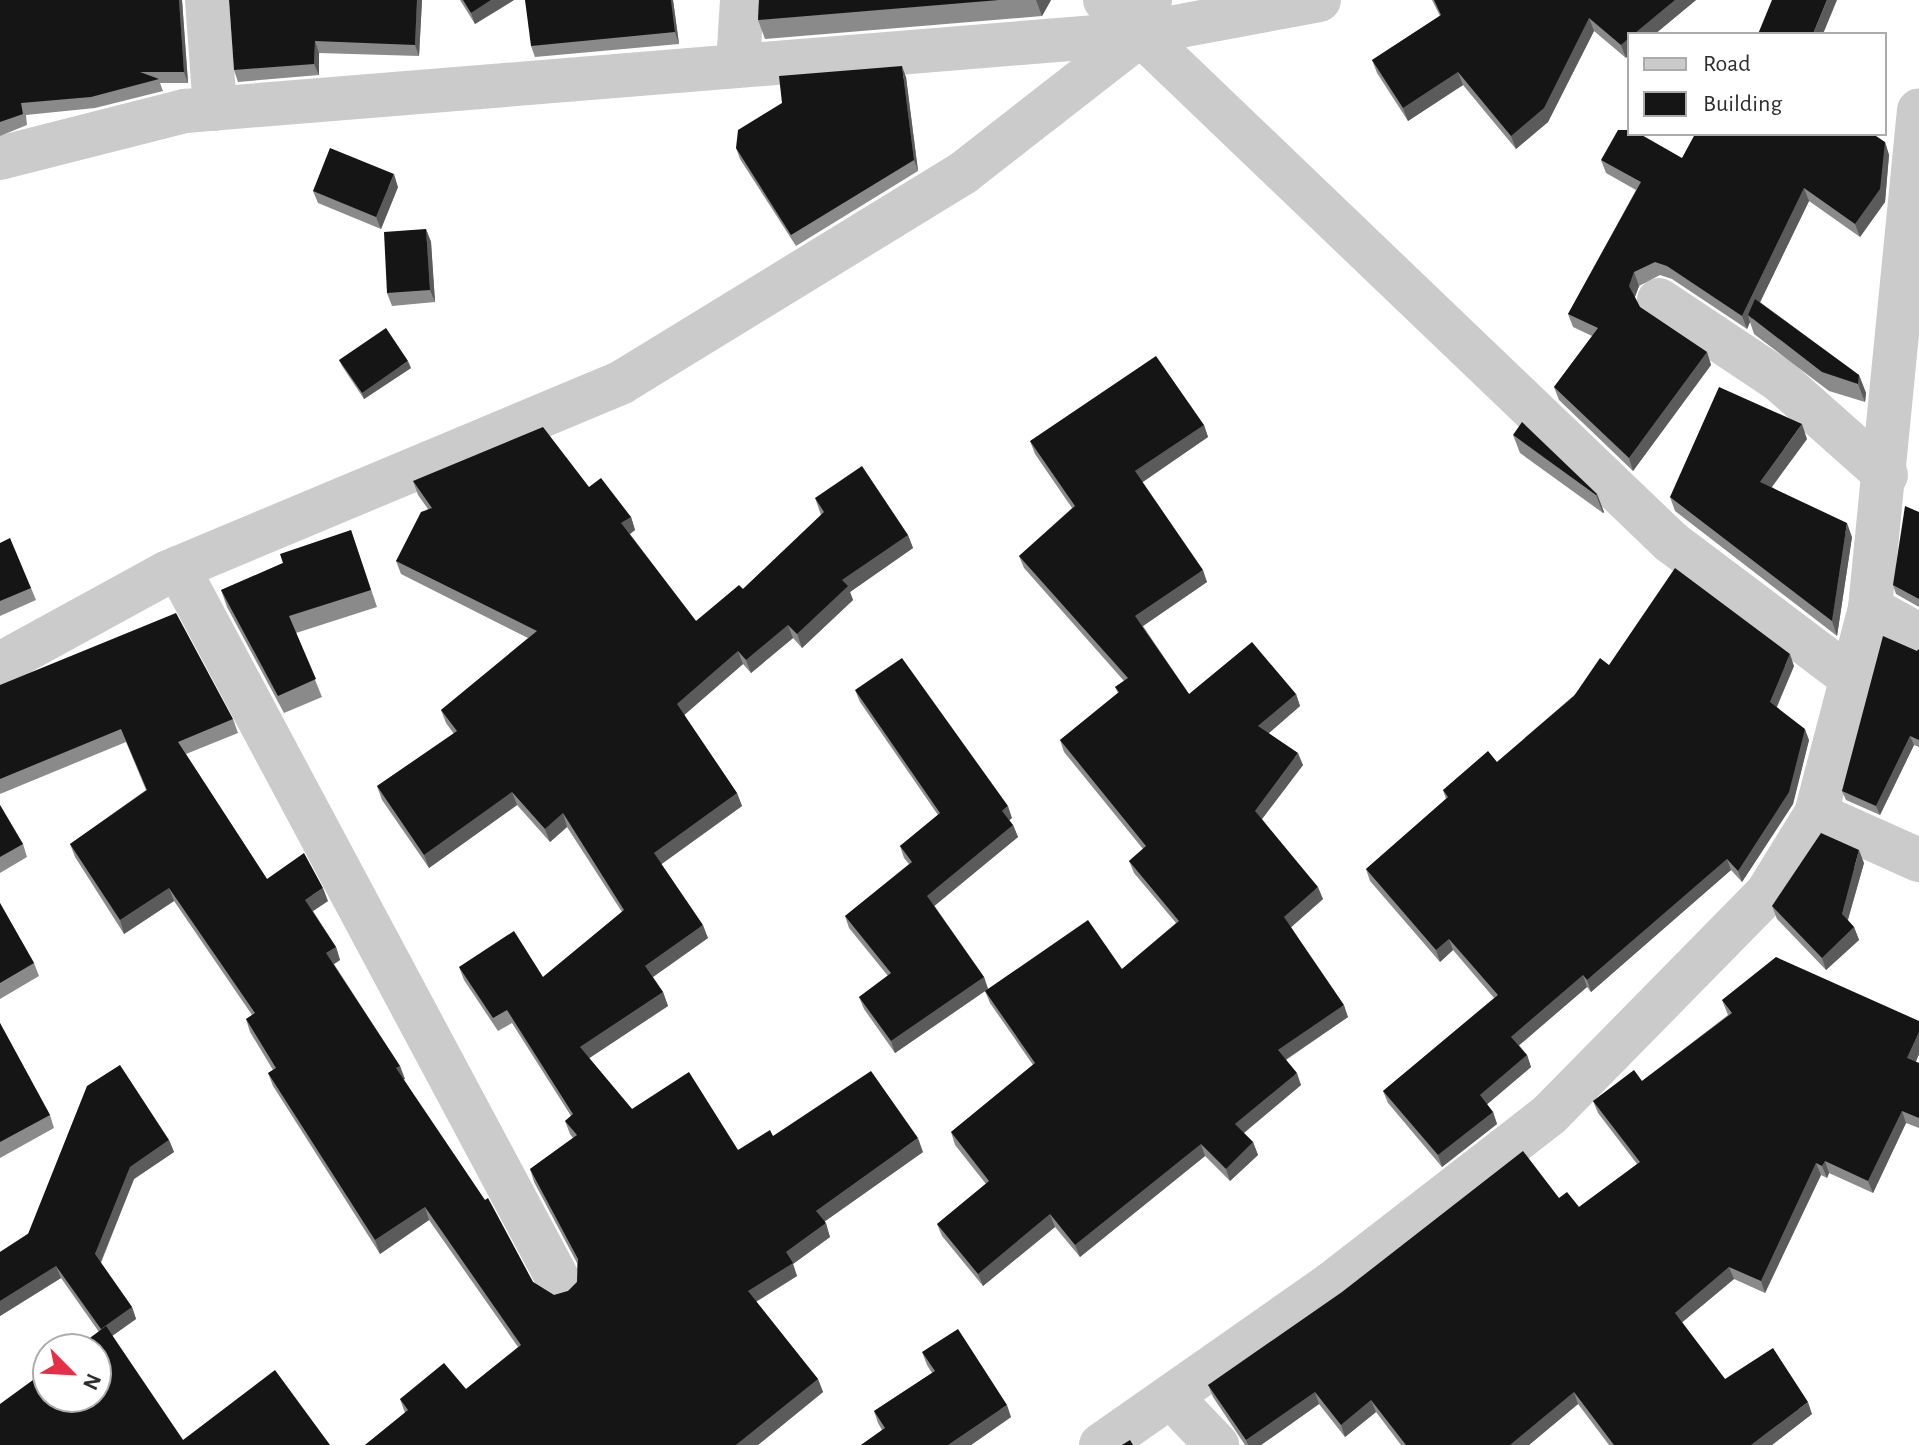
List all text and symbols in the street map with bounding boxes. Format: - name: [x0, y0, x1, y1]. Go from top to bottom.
- legend: [1627, 32, 1887, 136]
- text: Road: [1703, 52, 1751, 76]
- text: Building: [1703, 92, 1782, 116]
- north arrow: [32, 1333, 112, 1413]
- text: N: [79, 1370, 105, 1393]

